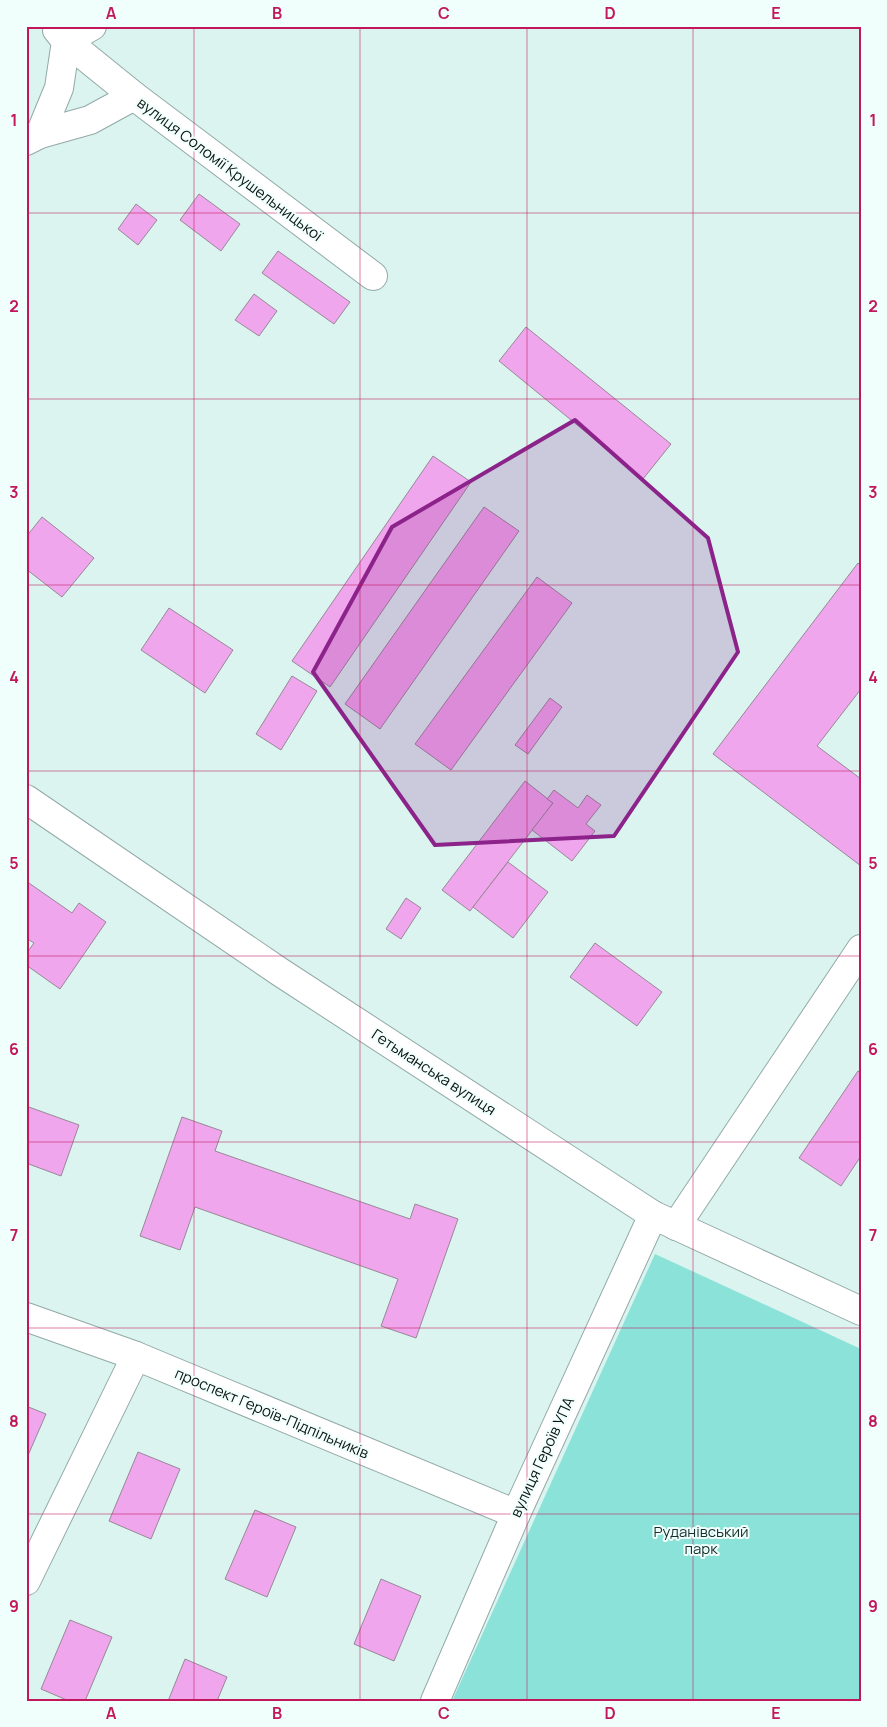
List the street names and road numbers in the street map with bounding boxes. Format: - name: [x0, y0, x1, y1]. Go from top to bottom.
- street label: вулиця Соломії Крушельницької: [133, 92, 327, 246]
- street label: Гетьманська вулиця: [368, 1024, 500, 1120]
- street label: проспект Героїв-Підпільників: [172, 1363, 372, 1463]
- street label: вулиця Героїв УПА: [505, 1393, 579, 1521]

